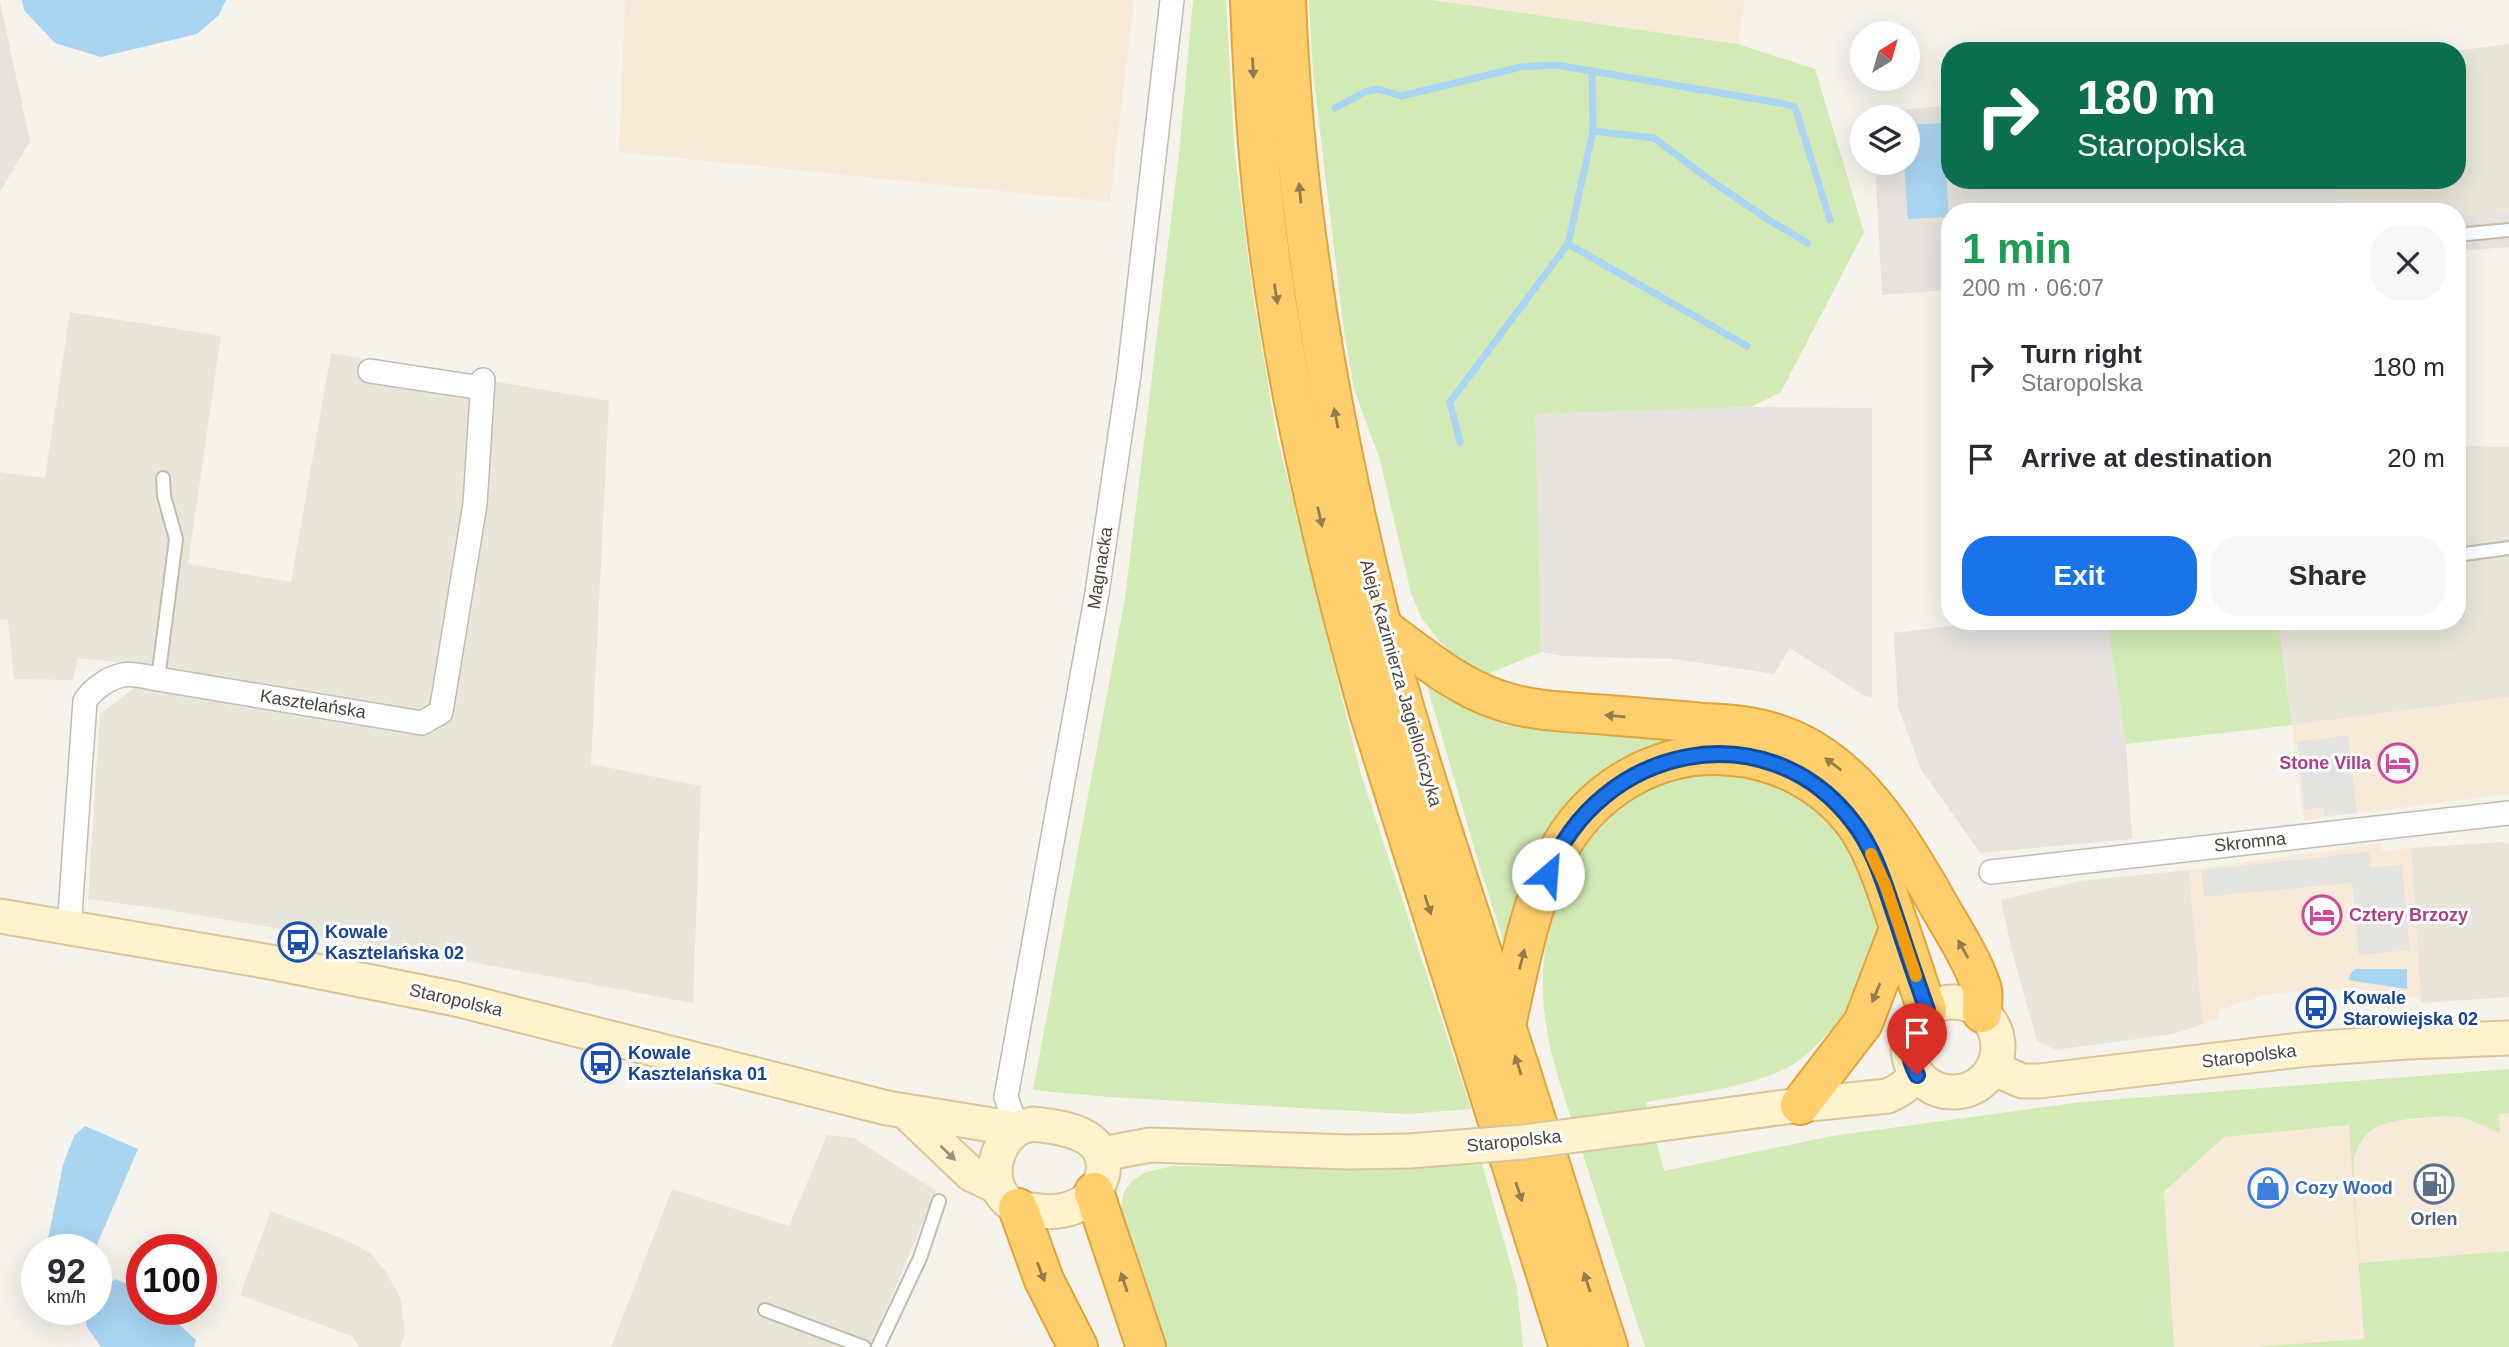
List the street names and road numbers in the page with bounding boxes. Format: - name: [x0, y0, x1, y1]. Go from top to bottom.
- street label: Magnacka: [1084, 524, 1117, 611]
- street label: Aleja Kazimierza Jagiellończyka: [1356, 557, 1446, 810]
- street label: Kasztelańska: [259, 686, 368, 722]
- street label: Skromna: [2213, 828, 2288, 856]
- street label: Staropolska: [407, 980, 506, 1021]
- street label: Staropolska: [2201, 1040, 2298, 1072]
- street label: Staropolska: [1466, 1126, 1563, 1156]

